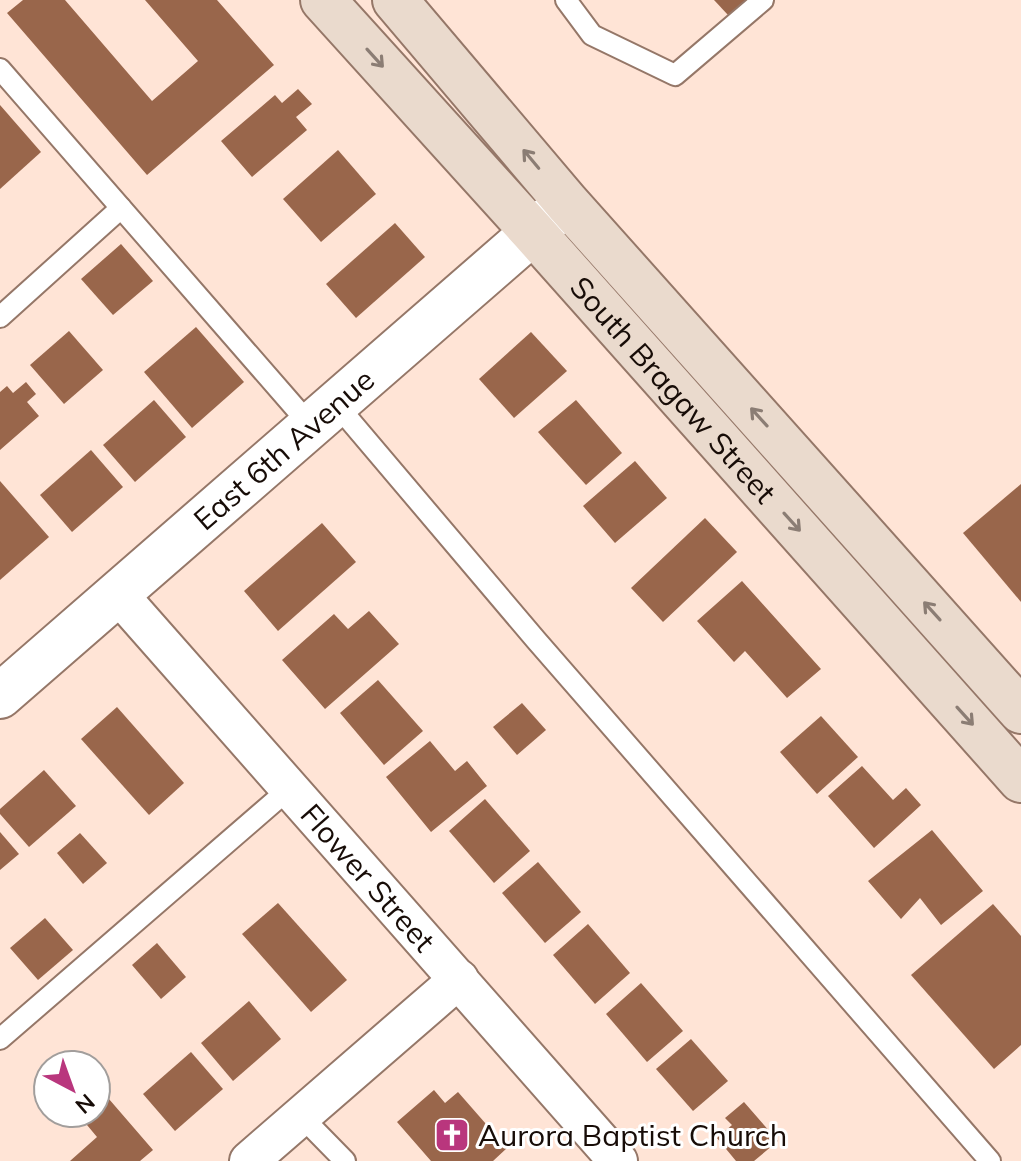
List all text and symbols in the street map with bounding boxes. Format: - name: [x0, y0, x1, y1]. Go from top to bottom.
- one-way arrow: [366, 47, 384, 67]
- one-way arrow: [522, 150, 540, 170]
- street label: South Bragaw Street: [562, 268, 784, 511]
- street label: East 6th Avenue: [186, 360, 382, 538]
- one-way arrow: [750, 407, 768, 427]
- one-way arrow: [782, 512, 800, 532]
- one-way arrow: [923, 601, 941, 621]
- one-way arrow: [955, 706, 973, 726]
- street label: Flower Street: [293, 796, 443, 959]
- north arrow: [32, 1049, 112, 1129]
- text: N: [70, 1088, 101, 1120]
- church icon: Aurora Baptist Church: [433, 1116, 471, 1154]
- place label: Aurora Baptist Church: [478, 1116, 787, 1154]

